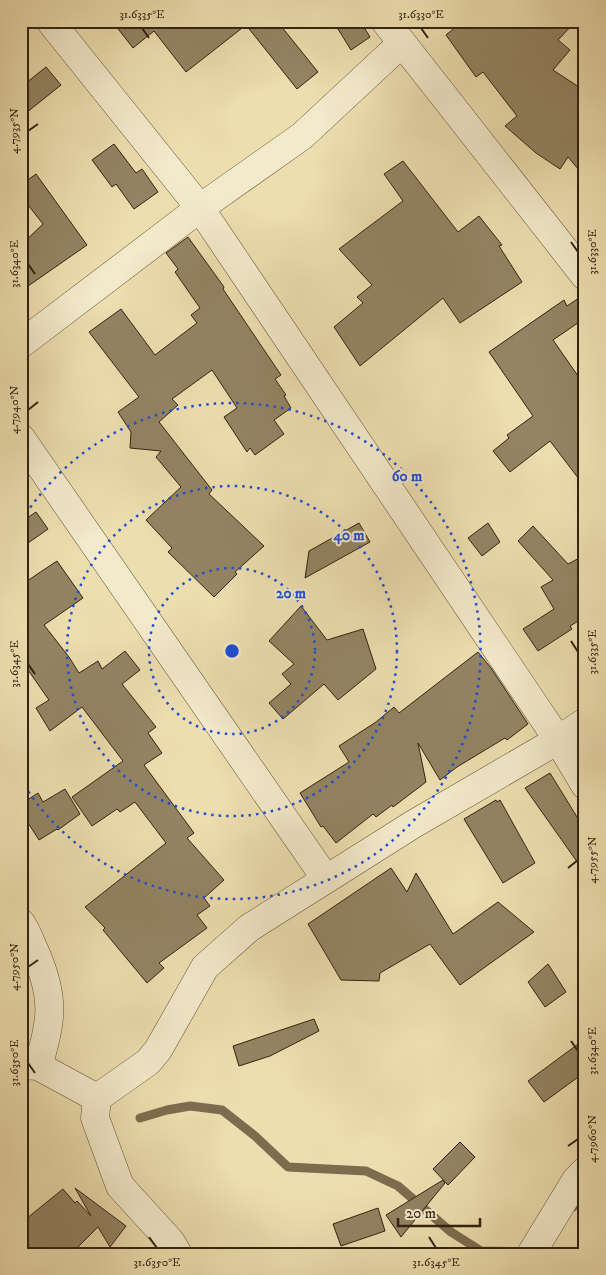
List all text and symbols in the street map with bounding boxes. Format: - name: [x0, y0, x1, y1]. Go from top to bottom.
- text: 31.6335°E: [119, 7, 165, 22]
- text: 31.6330°E: [398, 7, 444, 22]
- text: 4.7935°N: [7, 108, 22, 154]
- text: 31.6330°E: [585, 229, 600, 275]
- text: 31.6340°E: [7, 239, 22, 288]
- text: 4.7940°N: [7, 386, 22, 434]
- text: 60 m: [392, 467, 423, 486]
- text: 40 m: [332, 526, 365, 545]
- text: 20 m: [276, 584, 307, 603]
- text: 31.6335°E: [585, 629, 600, 675]
- text: 31.6345°E: [7, 640, 22, 688]
- centre of rings: [223, 642, 241, 660]
- text: 4.7955°N: [585, 836, 600, 884]
- text: 4.7950°N: [7, 943, 22, 991]
- text: 31.6340°E: [585, 1026, 600, 1075]
- text: 31.6350°E: [7, 1039, 22, 1087]
- text: 4.7960°N: [585, 1115, 600, 1163]
- scale bar: [398, 1195, 481, 1227]
- text: 20 m: [406, 1204, 436, 1223]
- text: 31.6350°E: [133, 1255, 181, 1270]
- text: 31.6345°E: [412, 1255, 460, 1270]

